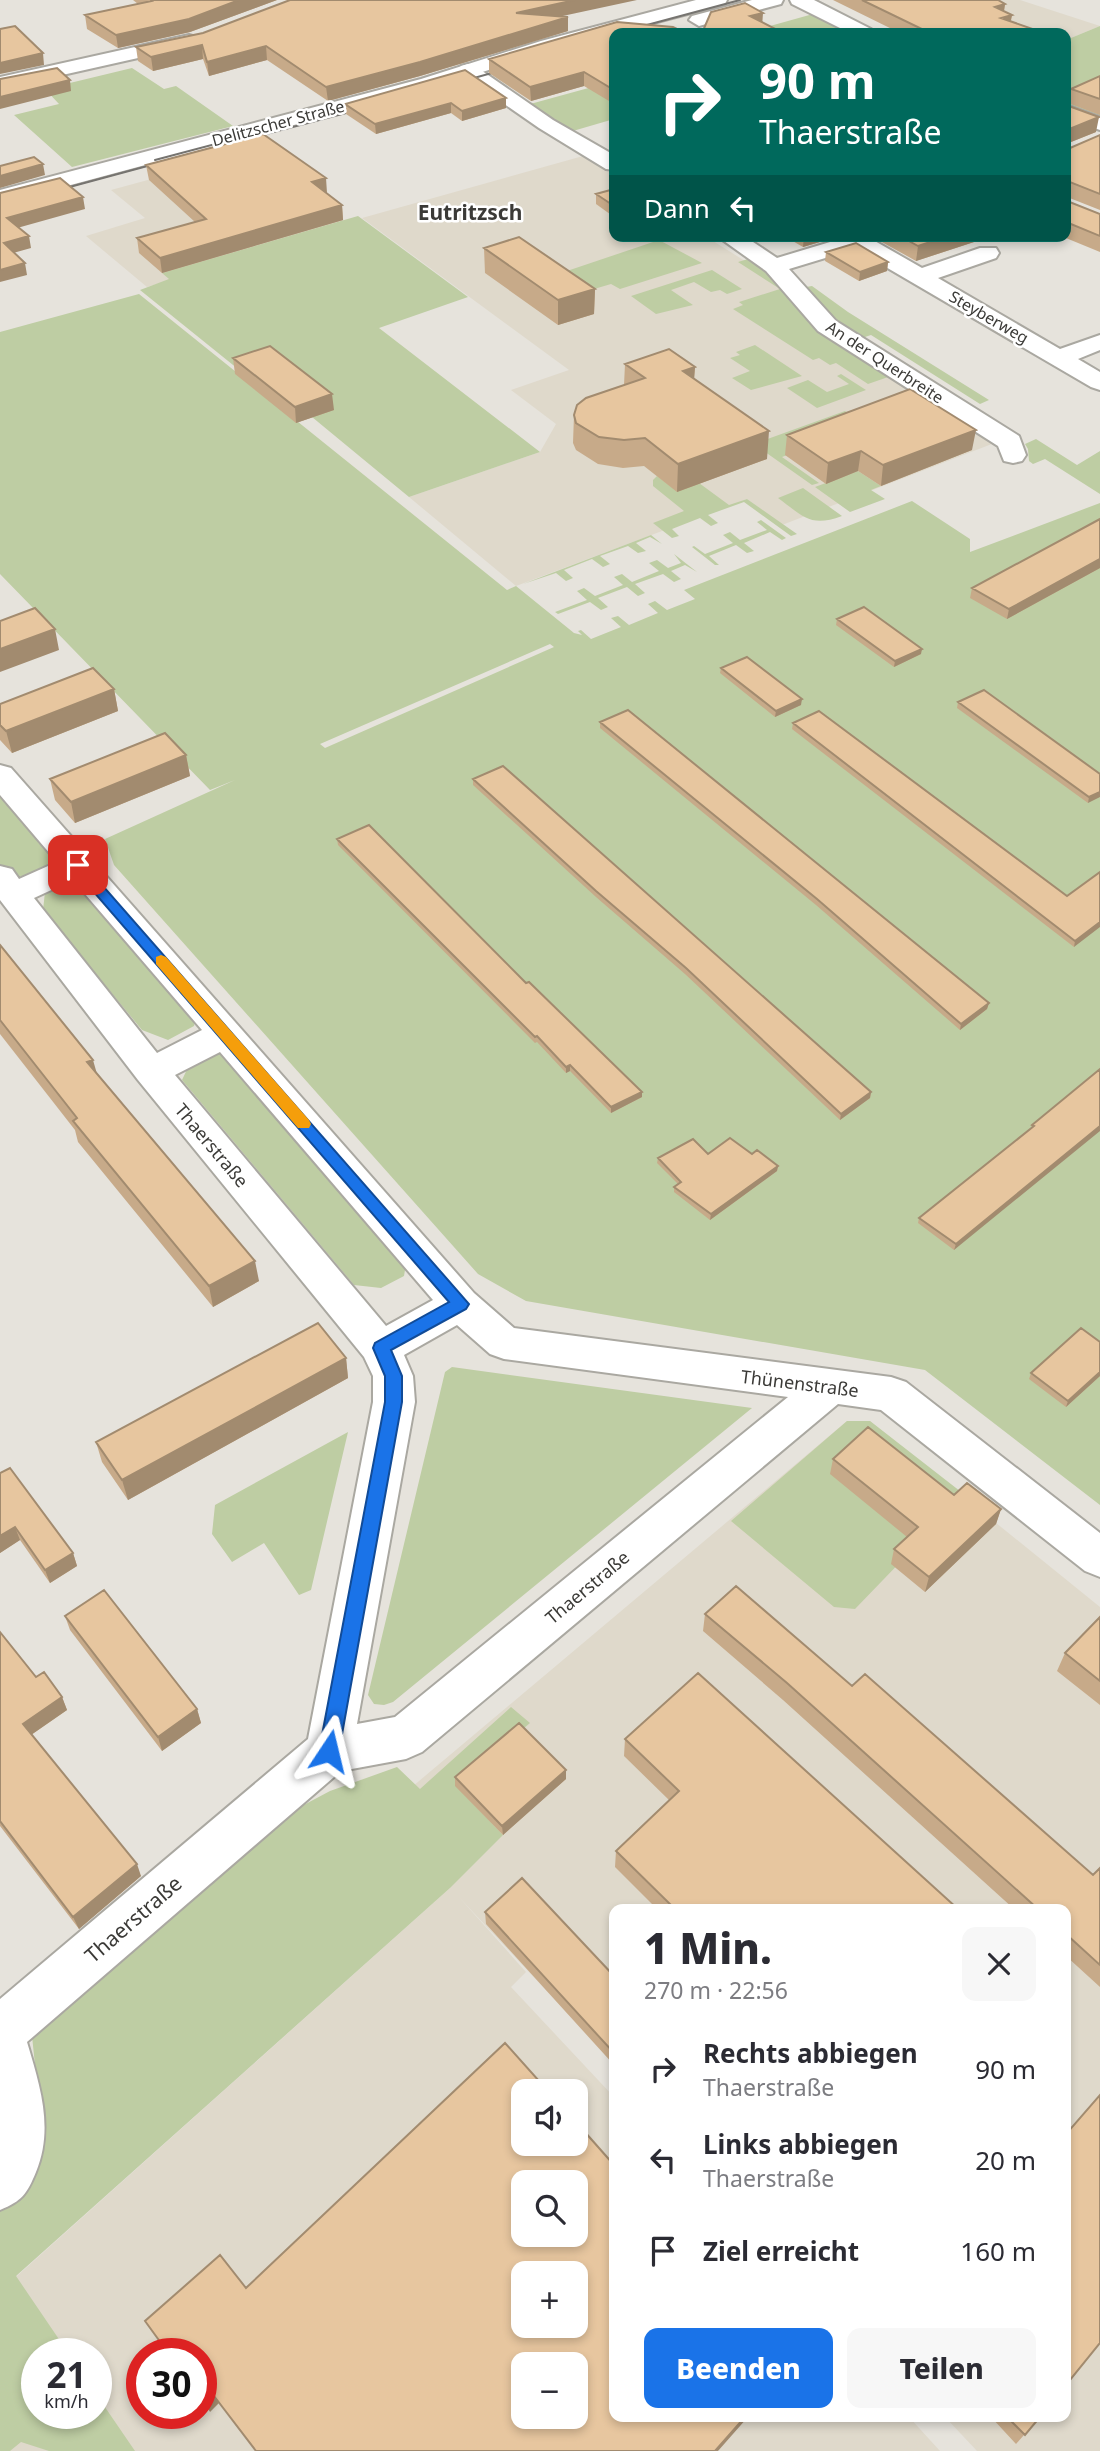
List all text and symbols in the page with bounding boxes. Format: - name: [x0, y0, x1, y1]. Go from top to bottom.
- text: 90 m: [759, 47, 876, 113]
- icon: right: [644, 56, 735, 147]
- street label: Delitzscher Straße: [209, 95, 347, 151]
- text: Thaerstraße: [759, 110, 941, 153]
- icon: left: [724, 189, 762, 227]
- text: Dann: [644, 190, 710, 226]
- district label: Eutritzsch: [418, 198, 522, 226]
- street label: Steyberweg: [945, 285, 1033, 349]
- street label: An der Querbreite: [822, 316, 948, 408]
- pin: [48, 835, 108, 895]
- icon: arrive: [59, 846, 97, 884]
- street label: Thaerstraße: [170, 1098, 254, 1192]
- street label: Thünenstraße: [740, 1364, 860, 1402]
- street label: Thaerstraße: [540, 1545, 634, 1629]
- position arrow: [292, 1714, 366, 1788]
- street label: Thaerstraße: [79, 1869, 187, 1969]
- text: 1 Min.: [644, 1919, 772, 1976]
- button: close: [962, 1927, 1036, 2001]
- text: 270 m · 22:56: [644, 1974, 788, 2006]
- text: Rechts abbiegen: [703, 2035, 918, 2071]
- icon: right: [644, 2050, 682, 2088]
- text: 90 m: [975, 2051, 1036, 2087]
- text: Thaerstraße: [703, 2071, 834, 2103]
- map controls: [511, 2079, 588, 2429]
- button: sound: [511, 2079, 588, 2156]
- text: Links abbiegen: [703, 2126, 899, 2162]
- icon: left: [644, 2141, 682, 2179]
- text: 20 m: [975, 2142, 1036, 2178]
- text: Thaerstraße: [703, 2162, 834, 2194]
- button: search: [511, 2170, 588, 2247]
- icon: arrive: [644, 2232, 682, 2270]
- text: Ziel erreicht: [703, 2233, 859, 2269]
- text: 160 m: [960, 2233, 1036, 2269]
- button: +: [511, 2261, 588, 2338]
- button: Beenden: [644, 2328, 833, 2408]
- button: Teilen: [847, 2328, 1036, 2408]
- speed limit sign: 30: [126, 2338, 217, 2429]
- text: 21: [46, 2351, 87, 2398]
- button: −: [511, 2352, 588, 2429]
- text: km/h: [44, 2389, 89, 2413]

